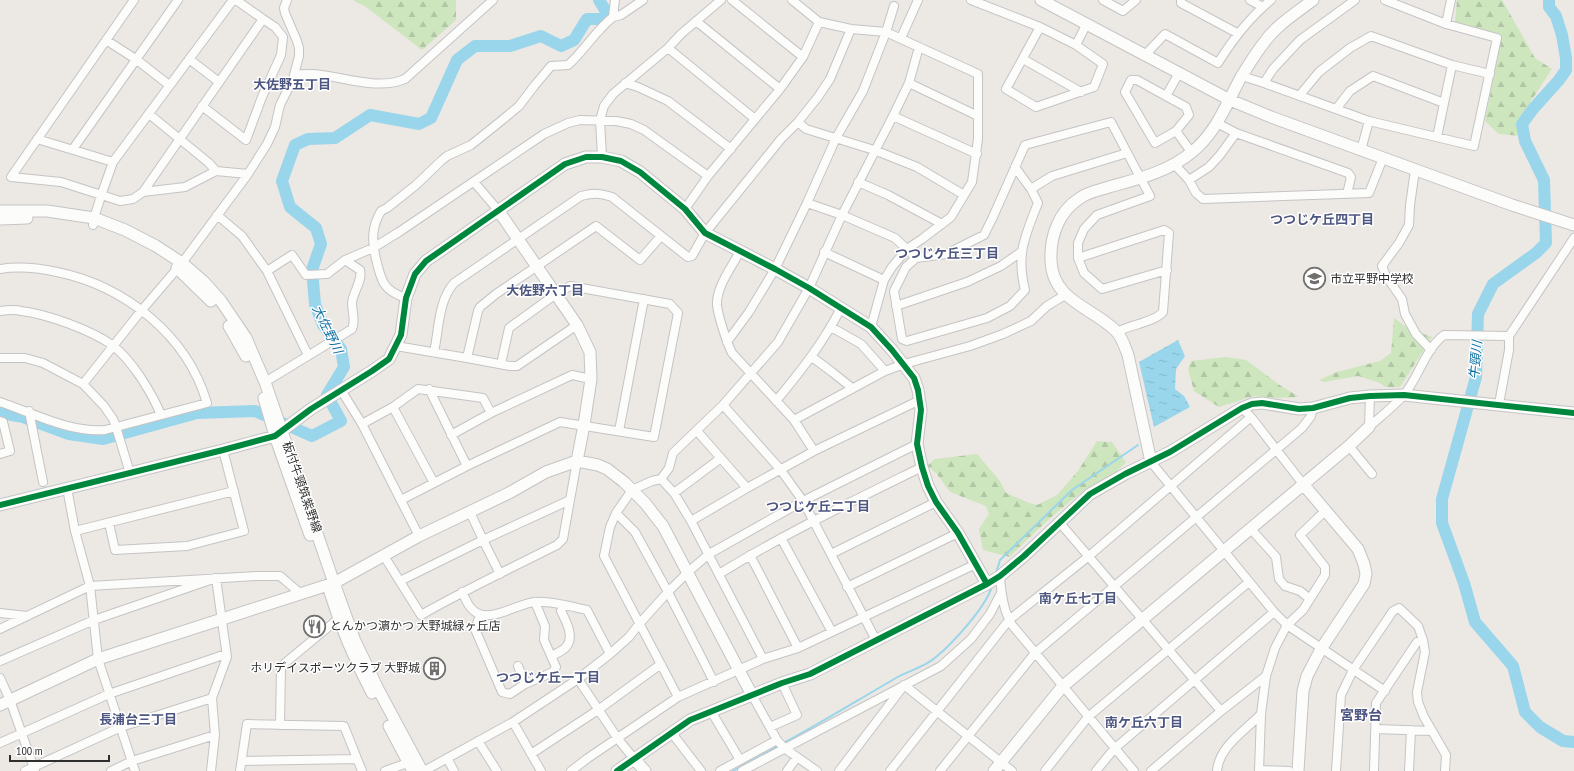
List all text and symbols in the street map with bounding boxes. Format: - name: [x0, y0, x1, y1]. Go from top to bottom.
- district label: 大佐野五丁目: [253, 76, 331, 93]
- district label: つつじケ丘四丁目: [1270, 211, 1374, 228]
- district label: つつじケ丘三丁目: [895, 245, 999, 262]
- school or university icon: 市立平野中学校: [1302, 266, 1328, 292]
- place label: 市立平野中学校: [1330, 271, 1414, 286]
- district label: 大佐野六丁目: [506, 282, 584, 299]
- water label: 大佐野川: [309, 302, 347, 358]
- water label: 牛頸川: [1465, 338, 1486, 380]
- street label: 板付牛頸筑紫野線: [280, 439, 325, 535]
- district label: つつじケ丘二丁目: [766, 498, 870, 515]
- district label: 南ケ丘七丁目: [1039, 590, 1117, 607]
- restaurant icon: とんかつ濵かつ 大野城緑ヶ丘店: [301, 613, 327, 639]
- place label: とんかつ濵かつ 大野城緑ヶ丘店: [330, 618, 501, 633]
- building icon: ホリデイスポーツクラブ 大野城: [422, 655, 448, 681]
- place label: ホリデイスポーツクラブ 大野城: [250, 660, 420, 675]
- district label: つつじケ丘一丁目: [496, 669, 600, 686]
- district label: 宮野台: [1340, 706, 1382, 724]
- district label: 長浦台三丁目: [99, 711, 177, 728]
- district label: 南ケ丘六丁目: [1105, 714, 1183, 731]
- scale bar: [10, 737, 109, 763]
- text: 100 m: [16, 743, 43, 758]

